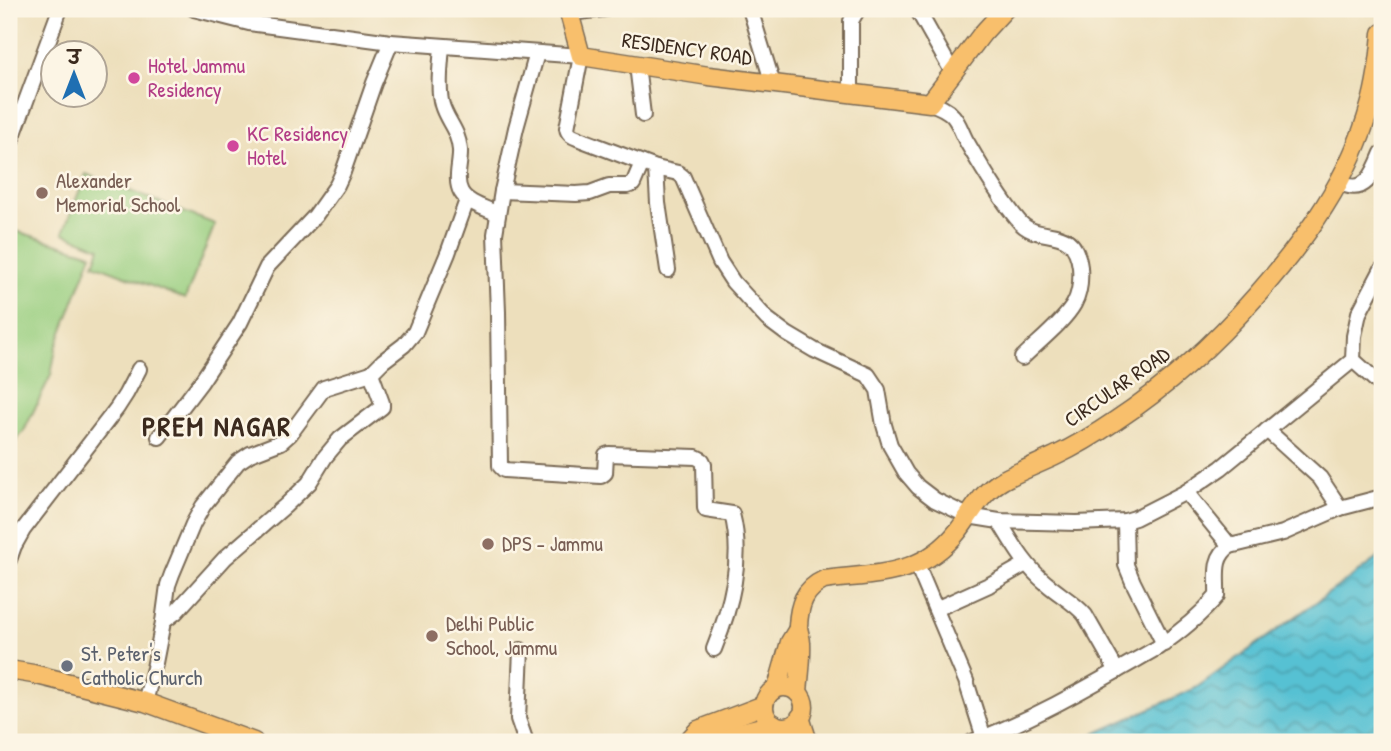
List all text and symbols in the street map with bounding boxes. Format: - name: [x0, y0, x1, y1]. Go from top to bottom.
- street label: RESIDENCY ROAD: [620, 25, 754, 72]
- north arrow: [38, 38, 108, 108]
- text: उ: [66, 44, 83, 70]
- place label: Hotel Jammu Residency: [148, 51, 246, 104]
- marker: Hotel Jammu Residency: [126, 70, 142, 86]
- place label: KC Residency Hotel: [247, 119, 348, 172]
- marker: KC Residency Hotel: [225, 138, 241, 154]
- place label: Alexander Memorial School: [56, 166, 181, 219]
- marker: Alexander Memorial School: [34, 185, 50, 201]
- street label: CIRCULAR ROAD: [1058, 339, 1175, 434]
- district label: PREM NAGAR: [142, 407, 292, 445]
- place label: DPS - Jammu: [502, 529, 603, 558]
- marker: DPS - Jammu: [480, 536, 496, 552]
- place label: Delhi Public School, Jammu: [446, 609, 558, 662]
- marker: Delhi Public School, Jammu: [424, 628, 440, 644]
- place label: St. Peter's Catholic Church: [81, 639, 202, 692]
- marker: St. Peter's Catholic Church: [59, 658, 75, 674]

